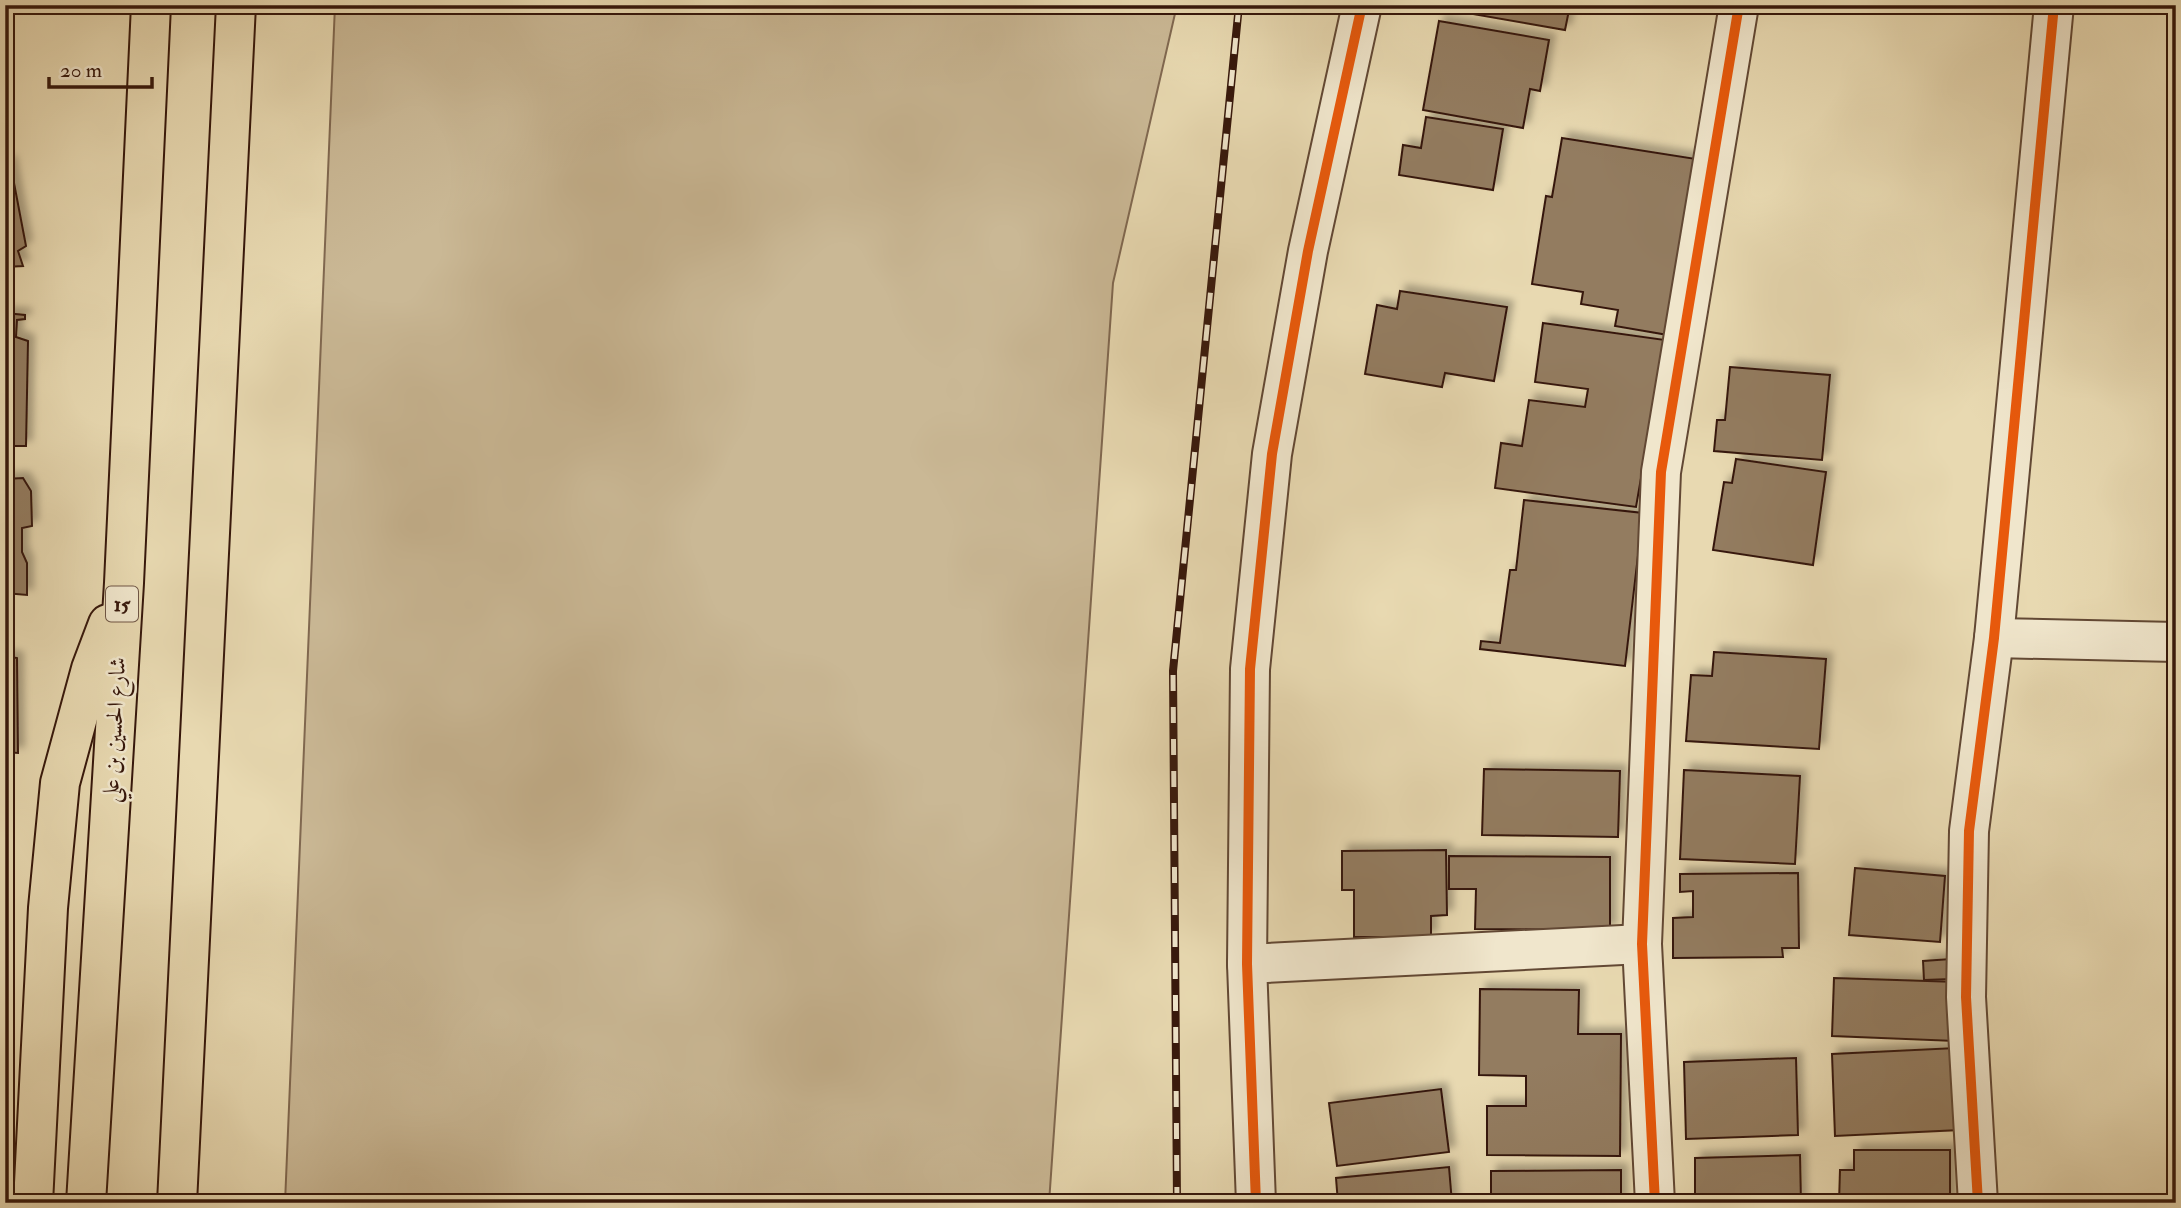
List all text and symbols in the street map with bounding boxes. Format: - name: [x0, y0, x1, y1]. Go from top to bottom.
- scale bar: [49, 46, 152, 90]
- text: 20 m: [60, 57, 102, 84]
- road number: 15: [106, 586, 138, 622]
- street label: شارع الحسين بن علي: [96, 656, 140, 804]

